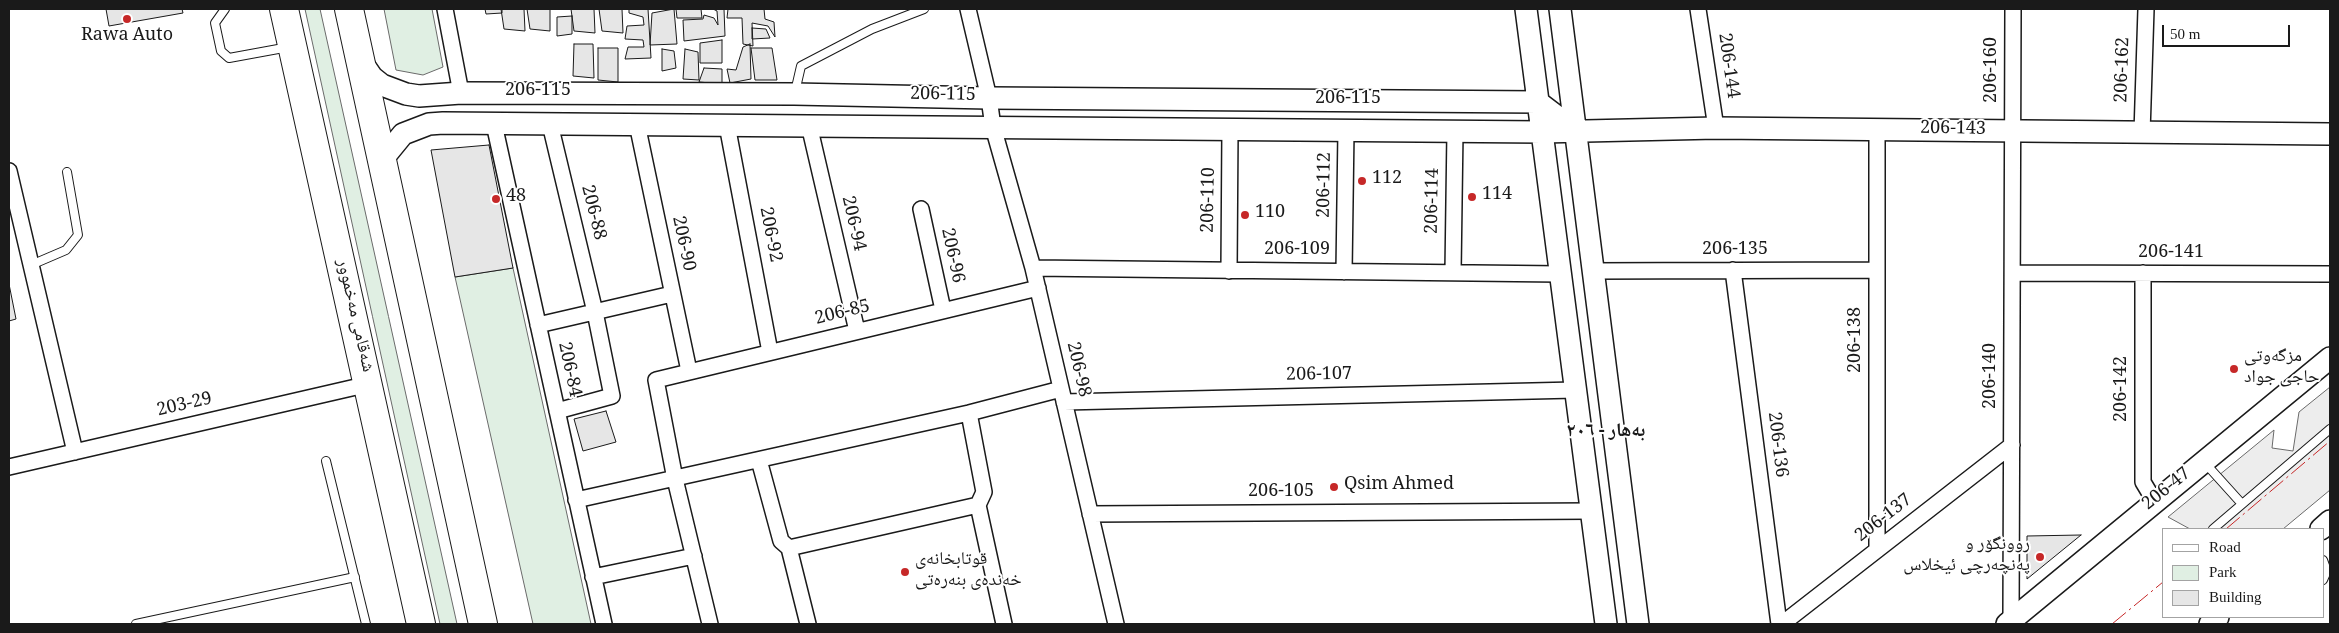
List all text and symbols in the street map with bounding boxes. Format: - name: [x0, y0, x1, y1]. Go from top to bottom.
- marker: Rawa Auto: [121, 13, 133, 25]
- scale bar: [2164, 15, 2292, 47]
- text: 50 m: [2170, 26, 2200, 42]
- place label: Rawa Auto: [81, 27, 173, 49]
- street label: 206-144: [1711, 32, 1741, 100]
- street label: 206-160: [1983, 37, 2005, 103]
- street label: 206-162: [2113, 37, 2137, 103]
- street label: 206-115: [505, 82, 571, 104]
- street label: 206-115: [910, 86, 976, 108]
- street label: 206-115: [1315, 90, 1381, 112]
- street label: 206-143: [1920, 120, 1986, 142]
- street label: 206-112: [1316, 152, 1338, 218]
- street label: 206-110: [1200, 167, 1222, 233]
- street label: 206-114: [1424, 168, 1446, 234]
- place label: 112: [1372, 170, 1402, 192]
- marker: 112: [1356, 175, 1368, 187]
- street label: 206-88: [574, 183, 608, 243]
- place label: 114: [1482, 186, 1512, 208]
- place label: 48: [506, 188, 526, 210]
- marker: 114: [1466, 191, 1478, 203]
- marker: 48: [490, 193, 502, 205]
- street label: 206-94: [834, 194, 868, 254]
- place label: 110: [1255, 204, 1285, 226]
- street label: 206-92: [752, 206, 784, 264]
- marker: 110: [1239, 209, 1251, 221]
- street label: 206-90: [665, 214, 697, 274]
- street label: 206-96: [934, 226, 966, 286]
- street label: 206-109: [1264, 241, 1330, 263]
- street label: 206-135: [1702, 241, 1768, 263]
- street label: 206-141: [2138, 244, 2204, 266]
- street label: شەقامی مەخموور: [329, 257, 377, 375]
- street label: 206-85: [813, 298, 873, 332]
- street label: 206-138: [1847, 307, 1869, 373]
- street label: 206-84: [551, 340, 583, 400]
- street label: 206-98: [1059, 340, 1093, 400]
- street label: 206-140: [1982, 343, 2004, 409]
- place label: مزگەوتی حاجی جواد: [2244, 348, 2319, 390]
- street label: 206-142: [2113, 356, 2135, 422]
- marker: مزگەوتی حاجی جواد: [2228, 363, 2240, 375]
- street label: 206-107: [1286, 366, 1352, 388]
- street label: 203-29: [155, 390, 215, 424]
- street label: 206-136: [1760, 411, 1790, 479]
- district label: بەهار - ٢٠٦: [1567, 423, 1645, 445]
- street label: 206-47: [2139, 465, 2197, 517]
- place label: Qsim Ahmed: [1344, 476, 1454, 498]
- marker: Qsim Ahmed: [1328, 481, 1340, 493]
- street label: 206-105: [1248, 483, 1314, 505]
- street label: 206-137: [1852, 491, 1918, 549]
- legend: [2162, 528, 2324, 618]
- place label: روونگۆر و په‌نچه‌رچی ئیخلاس: [1903, 536, 2030, 578]
- text: Road: [2209, 539, 2241, 555]
- place label: قوتابخانەی خەندەی بنەرەتی: [915, 551, 1022, 594]
- marker: روونگۆر و په‌نچه‌رچی ئیخلاس: [2034, 551, 2046, 563]
- text: Park: [2209, 564, 2237, 580]
- marker: قوتابخانەی خەندەی بنەرەتی: [899, 566, 911, 578]
- text: Building: [2209, 589, 2262, 605]

